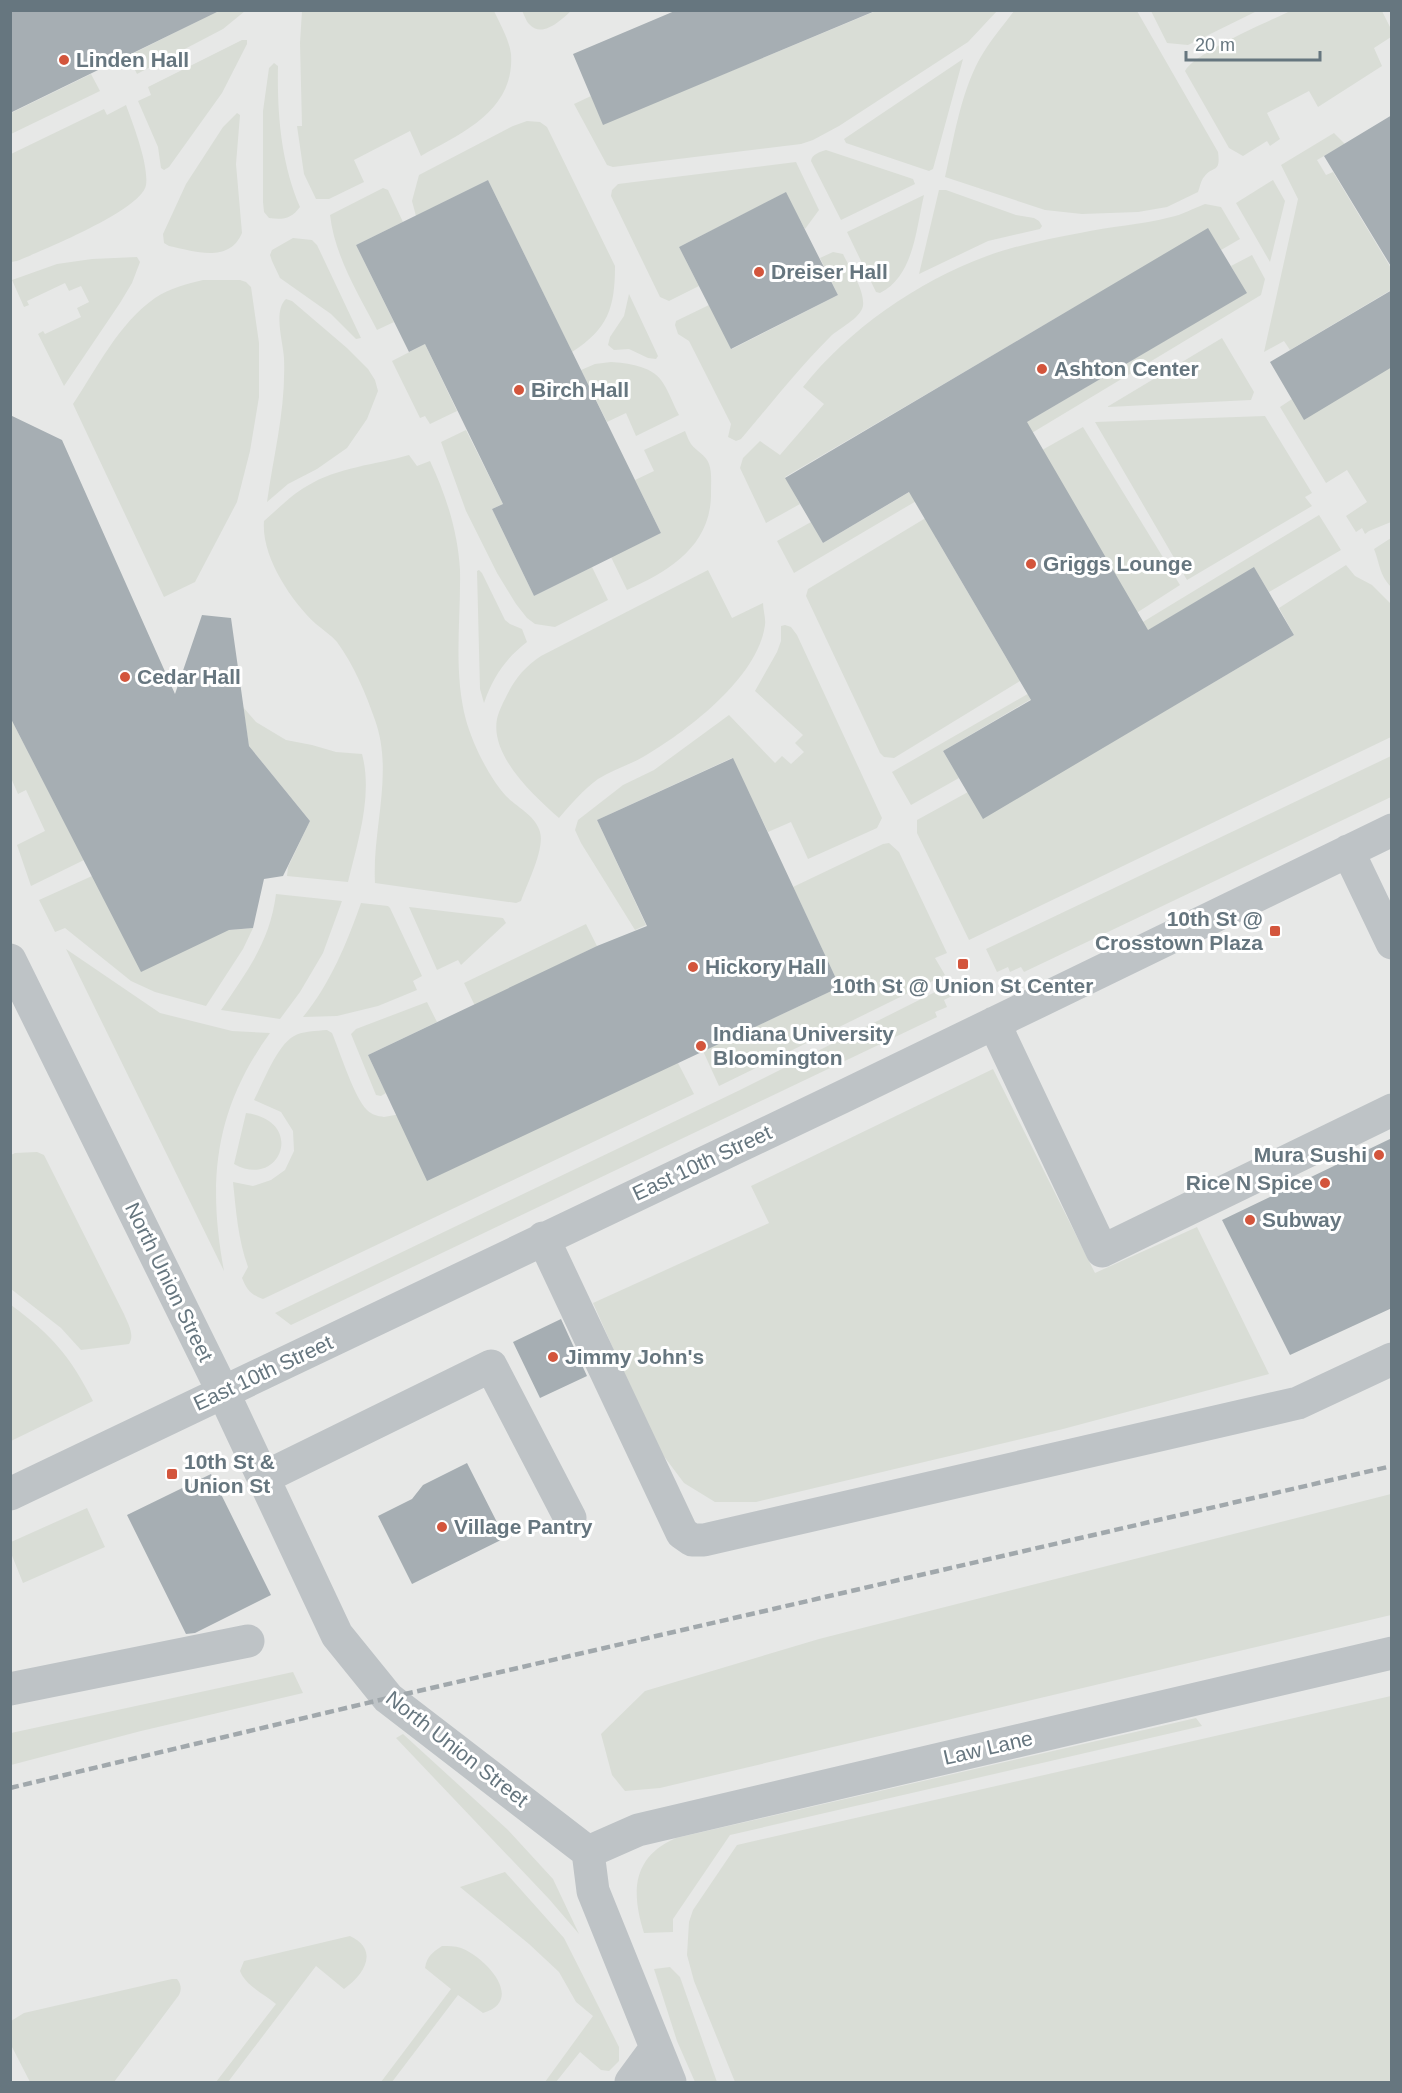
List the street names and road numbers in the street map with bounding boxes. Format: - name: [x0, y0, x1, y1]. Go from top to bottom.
- street label: East 10th Street: [629, 1120, 775, 1205]
- street label: North Union Street: [121, 1199, 218, 1365]
- street label: East 10th Street: [190, 1330, 336, 1415]
- street label: North Union Street: [382, 1686, 533, 1811]
- street label: Law Lane: [941, 1726, 1035, 1769]

